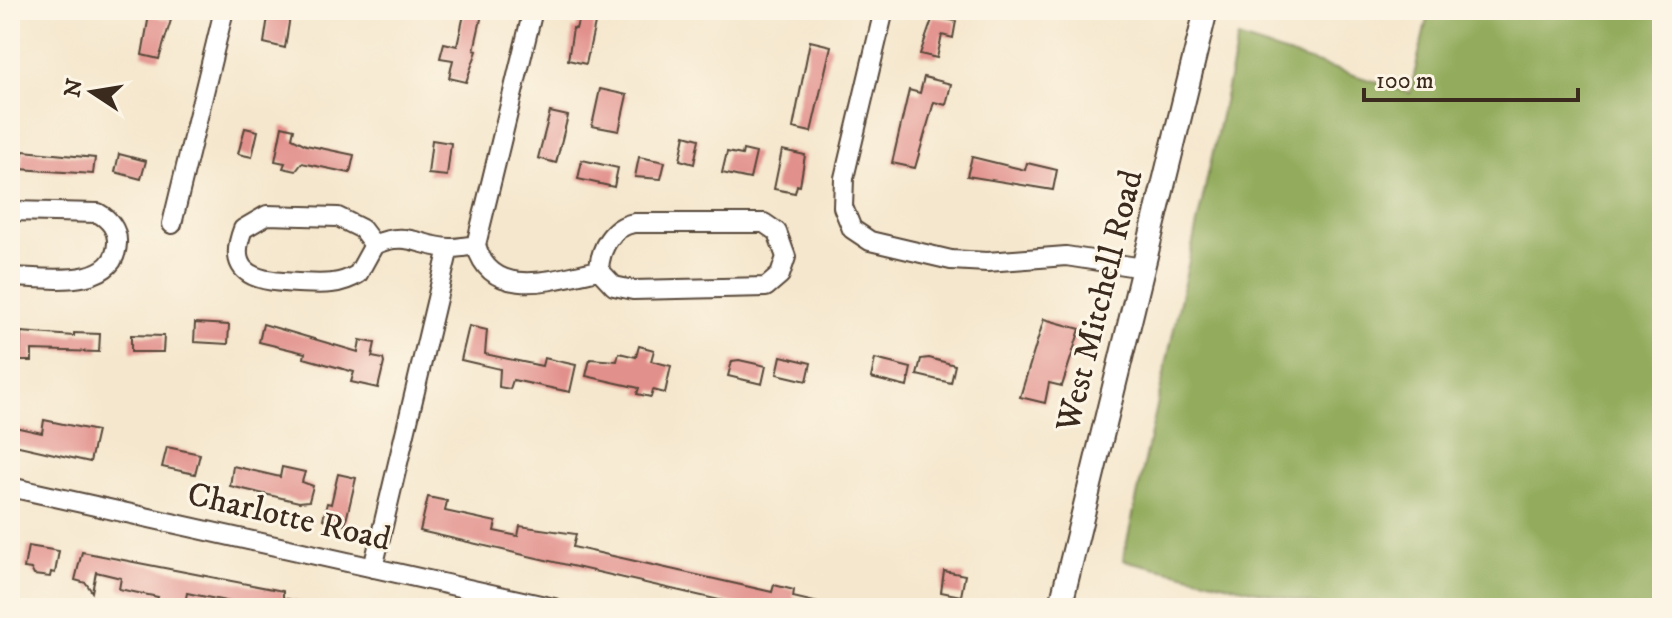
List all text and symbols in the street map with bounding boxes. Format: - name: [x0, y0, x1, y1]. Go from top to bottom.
- north arrow: [52, 52, 132, 132]
- scale bar: [1364, 52, 1578, 102]
- text: 100 m: [1376, 66, 1434, 96]
- text: N: [59, 77, 89, 100]
- street label: West Mitchell Road: [1047, 166, 1153, 437]
- street label: Charlotte Road: [183, 473, 395, 561]

